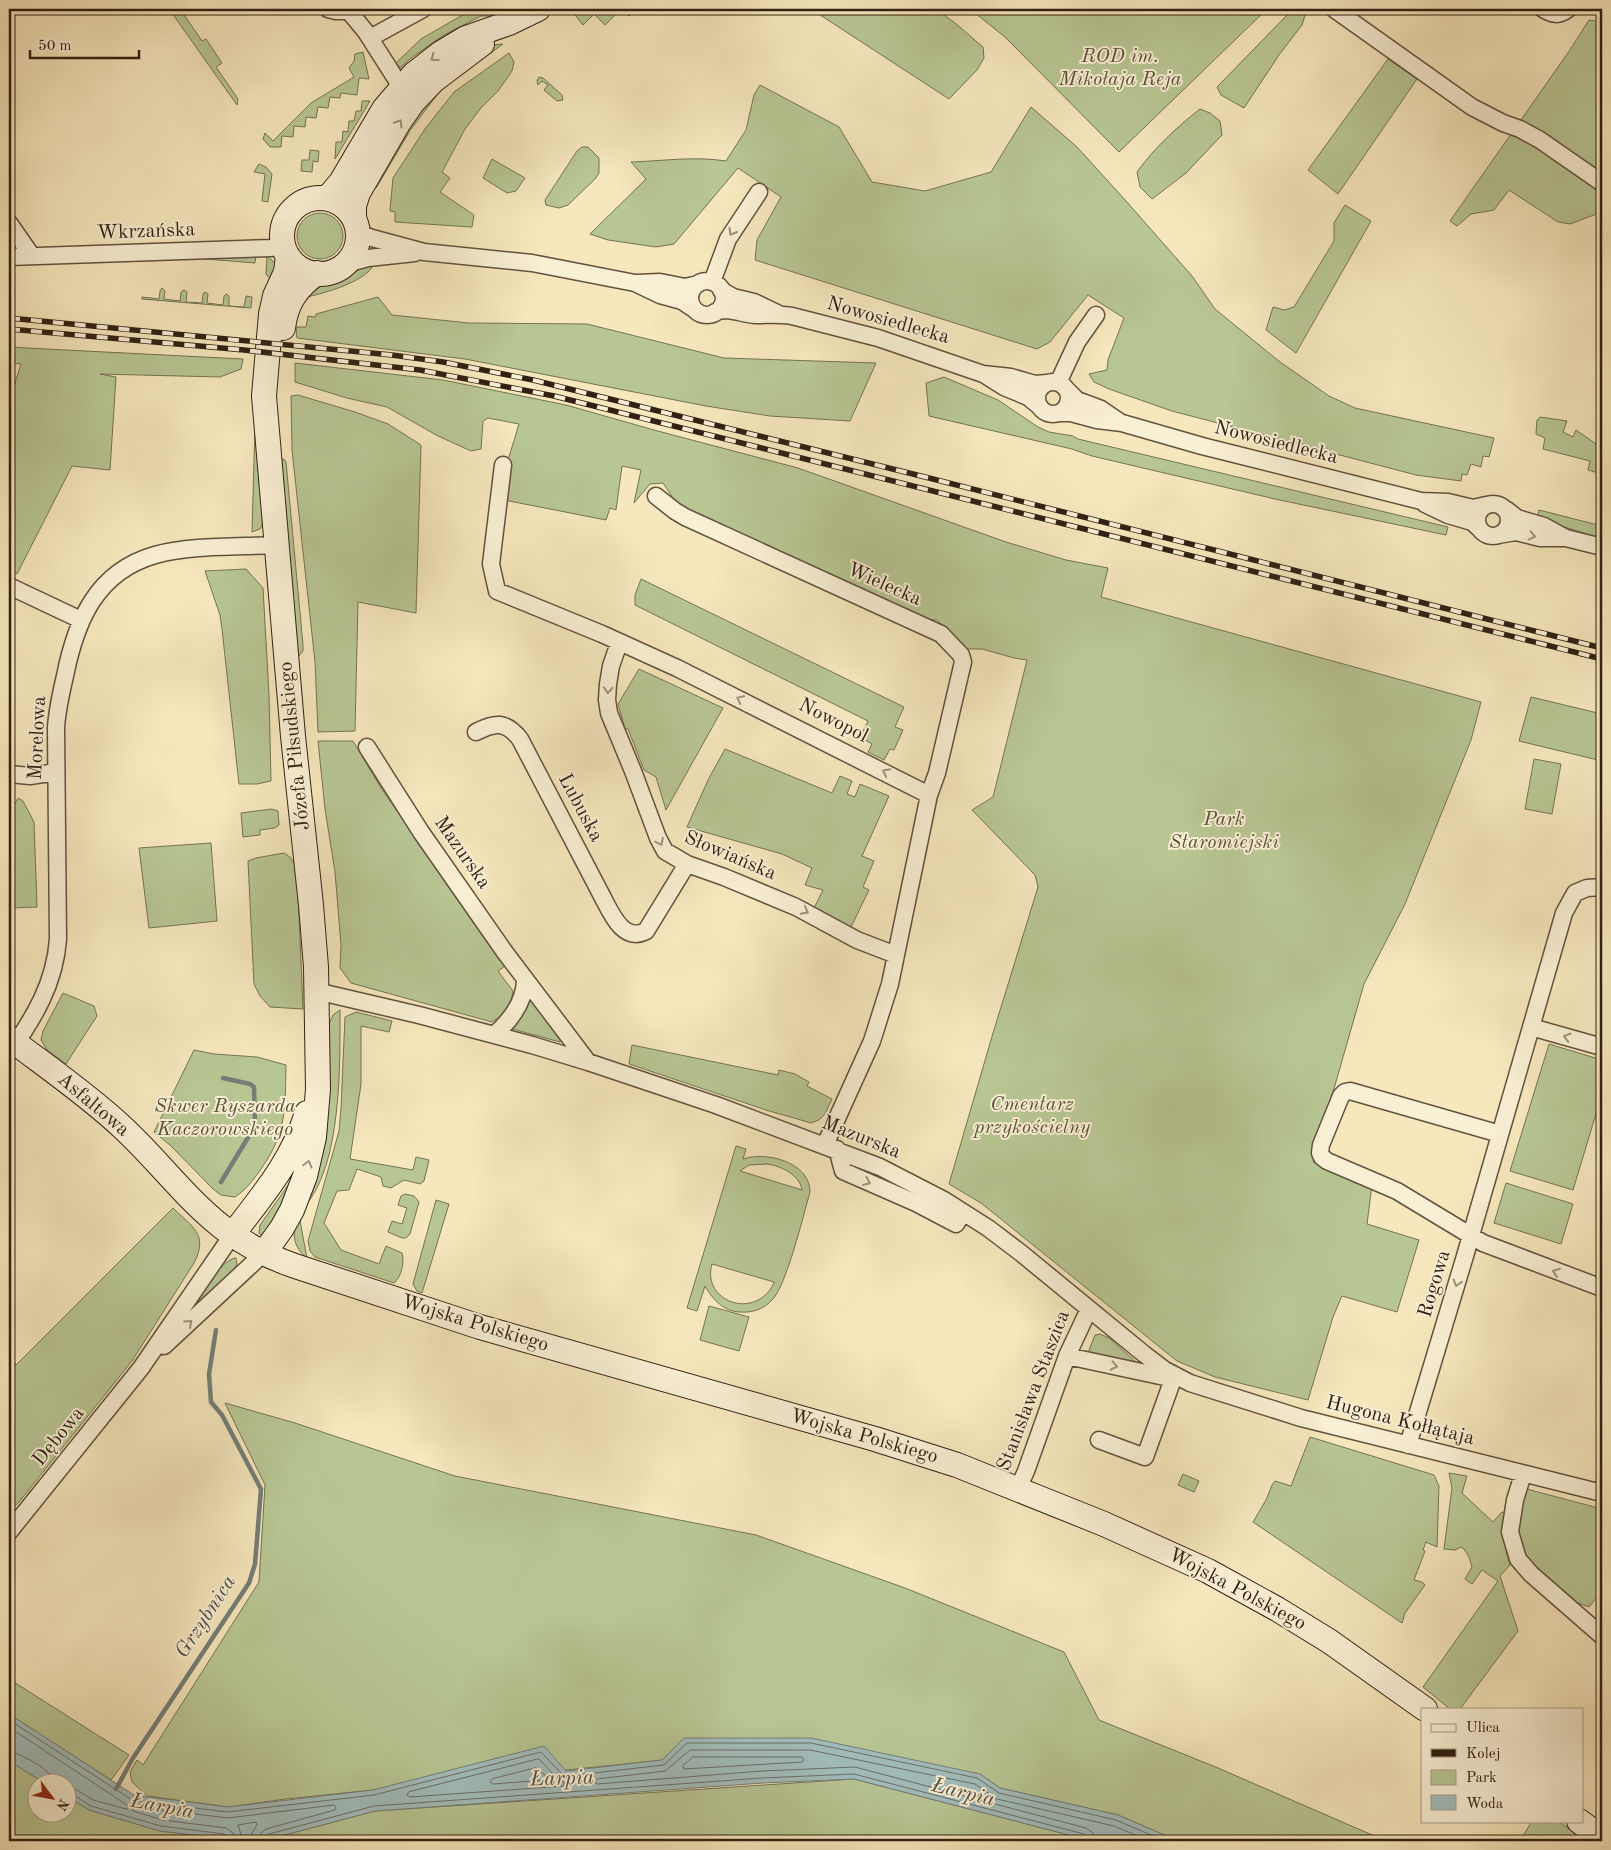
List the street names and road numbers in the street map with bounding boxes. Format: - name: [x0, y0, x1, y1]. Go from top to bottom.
- street label: Wkrzańska: [96, 220, 196, 244]
- street label: Nowosiedlecka: [824, 294, 952, 348]
- street label: Nowosiedlecka: [1212, 418, 1340, 468]
- street label: Wielecka: [844, 560, 924, 610]
- street label: Józefa Piłsudskiego: [276, 661, 314, 831]
- street label: Morelowa: [26, 695, 50, 780]
- street label: Nowopol: [795, 695, 871, 747]
- street label: Lubuska: [554, 771, 606, 845]
- street label: Mazurska: [430, 813, 494, 893]
- street label: Słowiańska: [681, 828, 779, 884]
- street label: Asfaltowa: [53, 1069, 133, 1141]
- street label: Mazurska: [819, 1113, 903, 1163]
- street label: Rogowa: [1415, 1248, 1455, 1320]
- street label: Wojska Polskiego: [399, 1292, 551, 1356]
- street label: Stanisława Staszica: [994, 1308, 1074, 1474]
- street label: Hugona Kołłątaja: [1324, 1393, 1477, 1449]
- street label: Dębowa: [29, 1404, 89, 1470]
- street label: Wojska Polskiego: [788, 1406, 940, 1468]
- street label: Wojska Polskiego: [1165, 1545, 1309, 1635]

